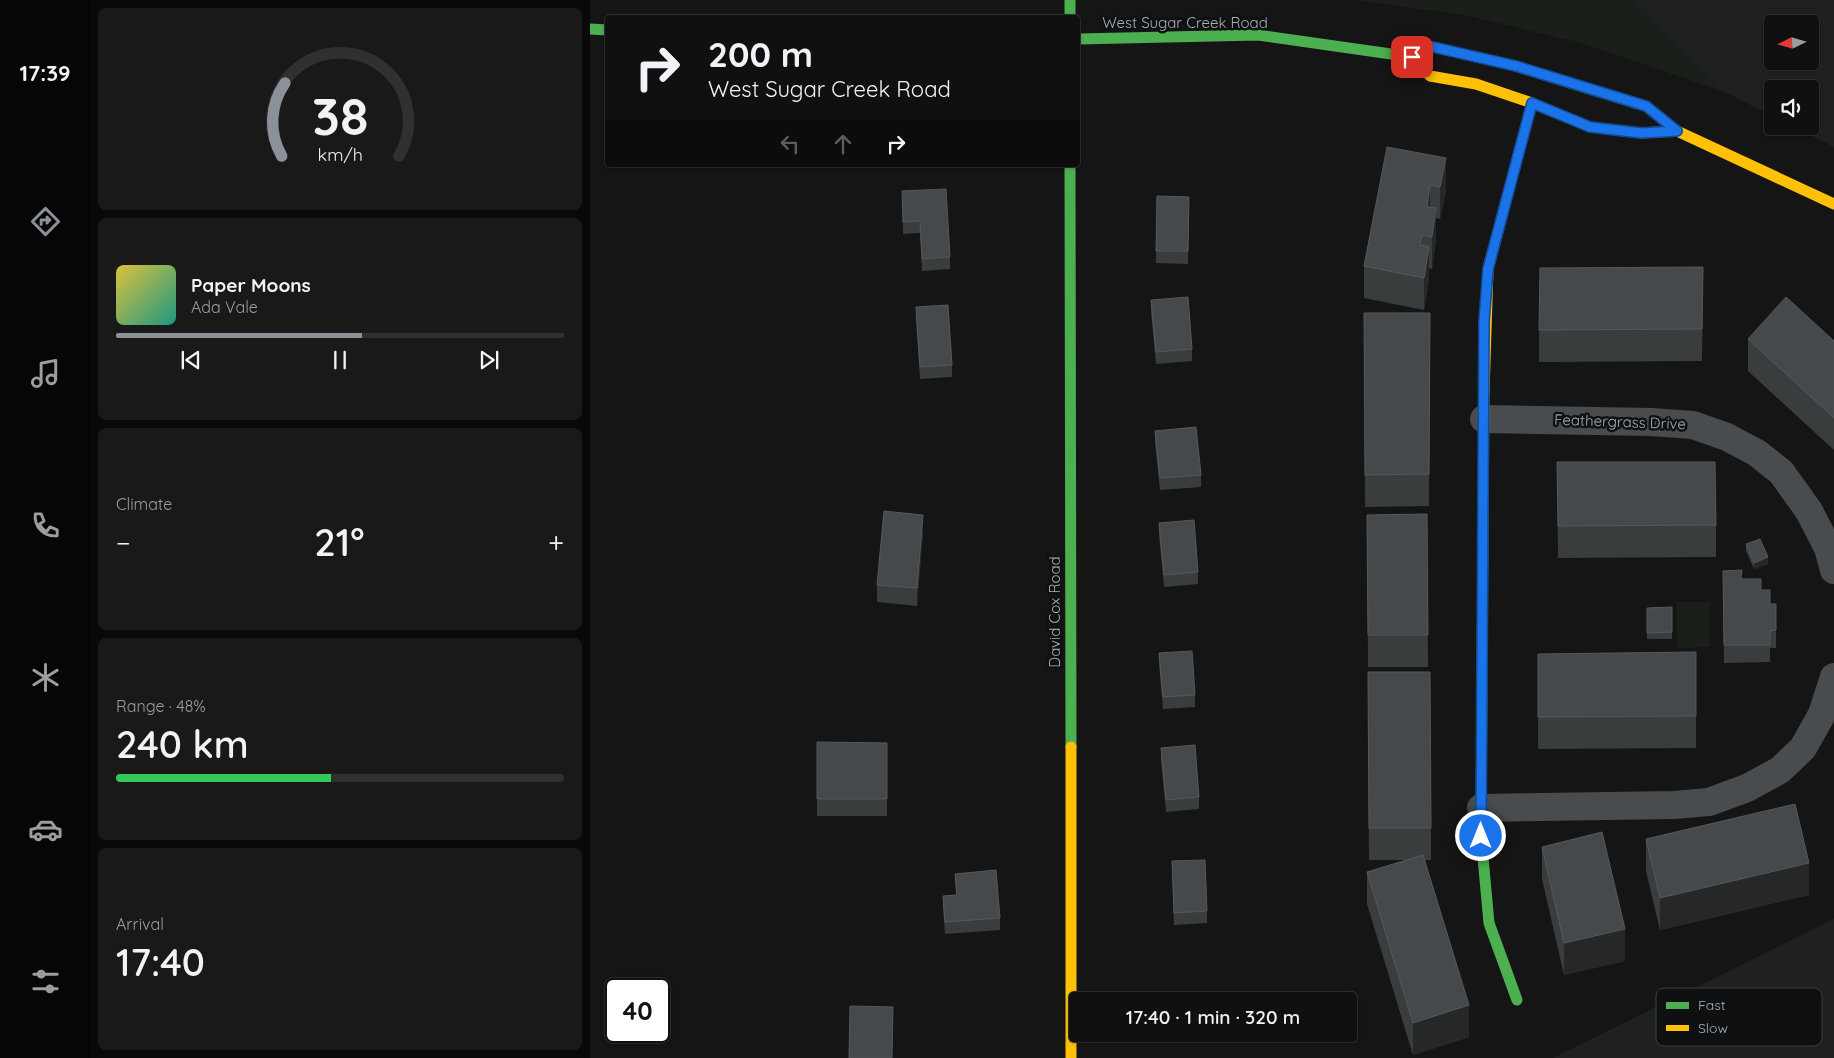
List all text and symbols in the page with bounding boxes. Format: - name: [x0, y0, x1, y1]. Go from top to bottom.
- street label: West Sugar Creek Road: [1102, 13, 1268, 32]
- north arrow: [1764, 15, 1819, 70]
- map controls: [1764, 15, 1819, 135]
- text: 200 m: [708, 32, 813, 76]
- icon: right: [625, 35, 690, 100]
- pin: [1391, 36, 1433, 78]
- icon: arrive: [1398, 43, 1426, 71]
- text: 17:39: [20, 59, 70, 87]
- text: West Sugar Creek Road: [708, 75, 951, 103]
- button: sound: [1764, 80, 1819, 135]
- text: 38: [312, 83, 368, 148]
- icon: left: [776, 130, 804, 158]
- icon: ahead: [829, 130, 857, 158]
- icon: right: [882, 130, 910, 158]
- text: km/h: [317, 143, 363, 165]
- icon: directions: [28, 204, 63, 239]
- text: Paper Moons: [191, 273, 311, 297]
- text: Ada Vale: [191, 297, 258, 317]
- icon: previous: [177, 346, 205, 374]
- icon: pause: [326, 346, 354, 374]
- icon: next: [475, 346, 503, 374]
- icon: music: [28, 356, 63, 391]
- street label: Feathergrass Drive: [1554, 410, 1686, 433]
- text: Climate: [116, 494, 172, 514]
- icon: phone: [28, 508, 63, 543]
- text: 21°: [314, 518, 364, 566]
- text: −: [116, 525, 131, 560]
- text: +: [548, 525, 564, 560]
- street label: David Cox Road: [1045, 556, 1064, 668]
- icon: climate: [28, 660, 63, 695]
- text: Range · 48%: [116, 696, 206, 716]
- text: 240 km: [116, 720, 249, 768]
- position arrow: [1454, 809, 1506, 861]
- icon: car: [28, 812, 63, 847]
- text: Arrival: [116, 914, 164, 934]
- text: 17:40: [116, 938, 205, 986]
- icon: filters: [28, 964, 63, 999]
- speed limit sign: 40: [605, 978, 670, 1043]
- legend: [1656, 988, 1822, 1046]
- text: Fast: [1698, 996, 1726, 1014]
- text: 17:40 · 1 min · 320 m: [1126, 1005, 1300, 1029]
- text: Slow: [1698, 1019, 1728, 1037]

